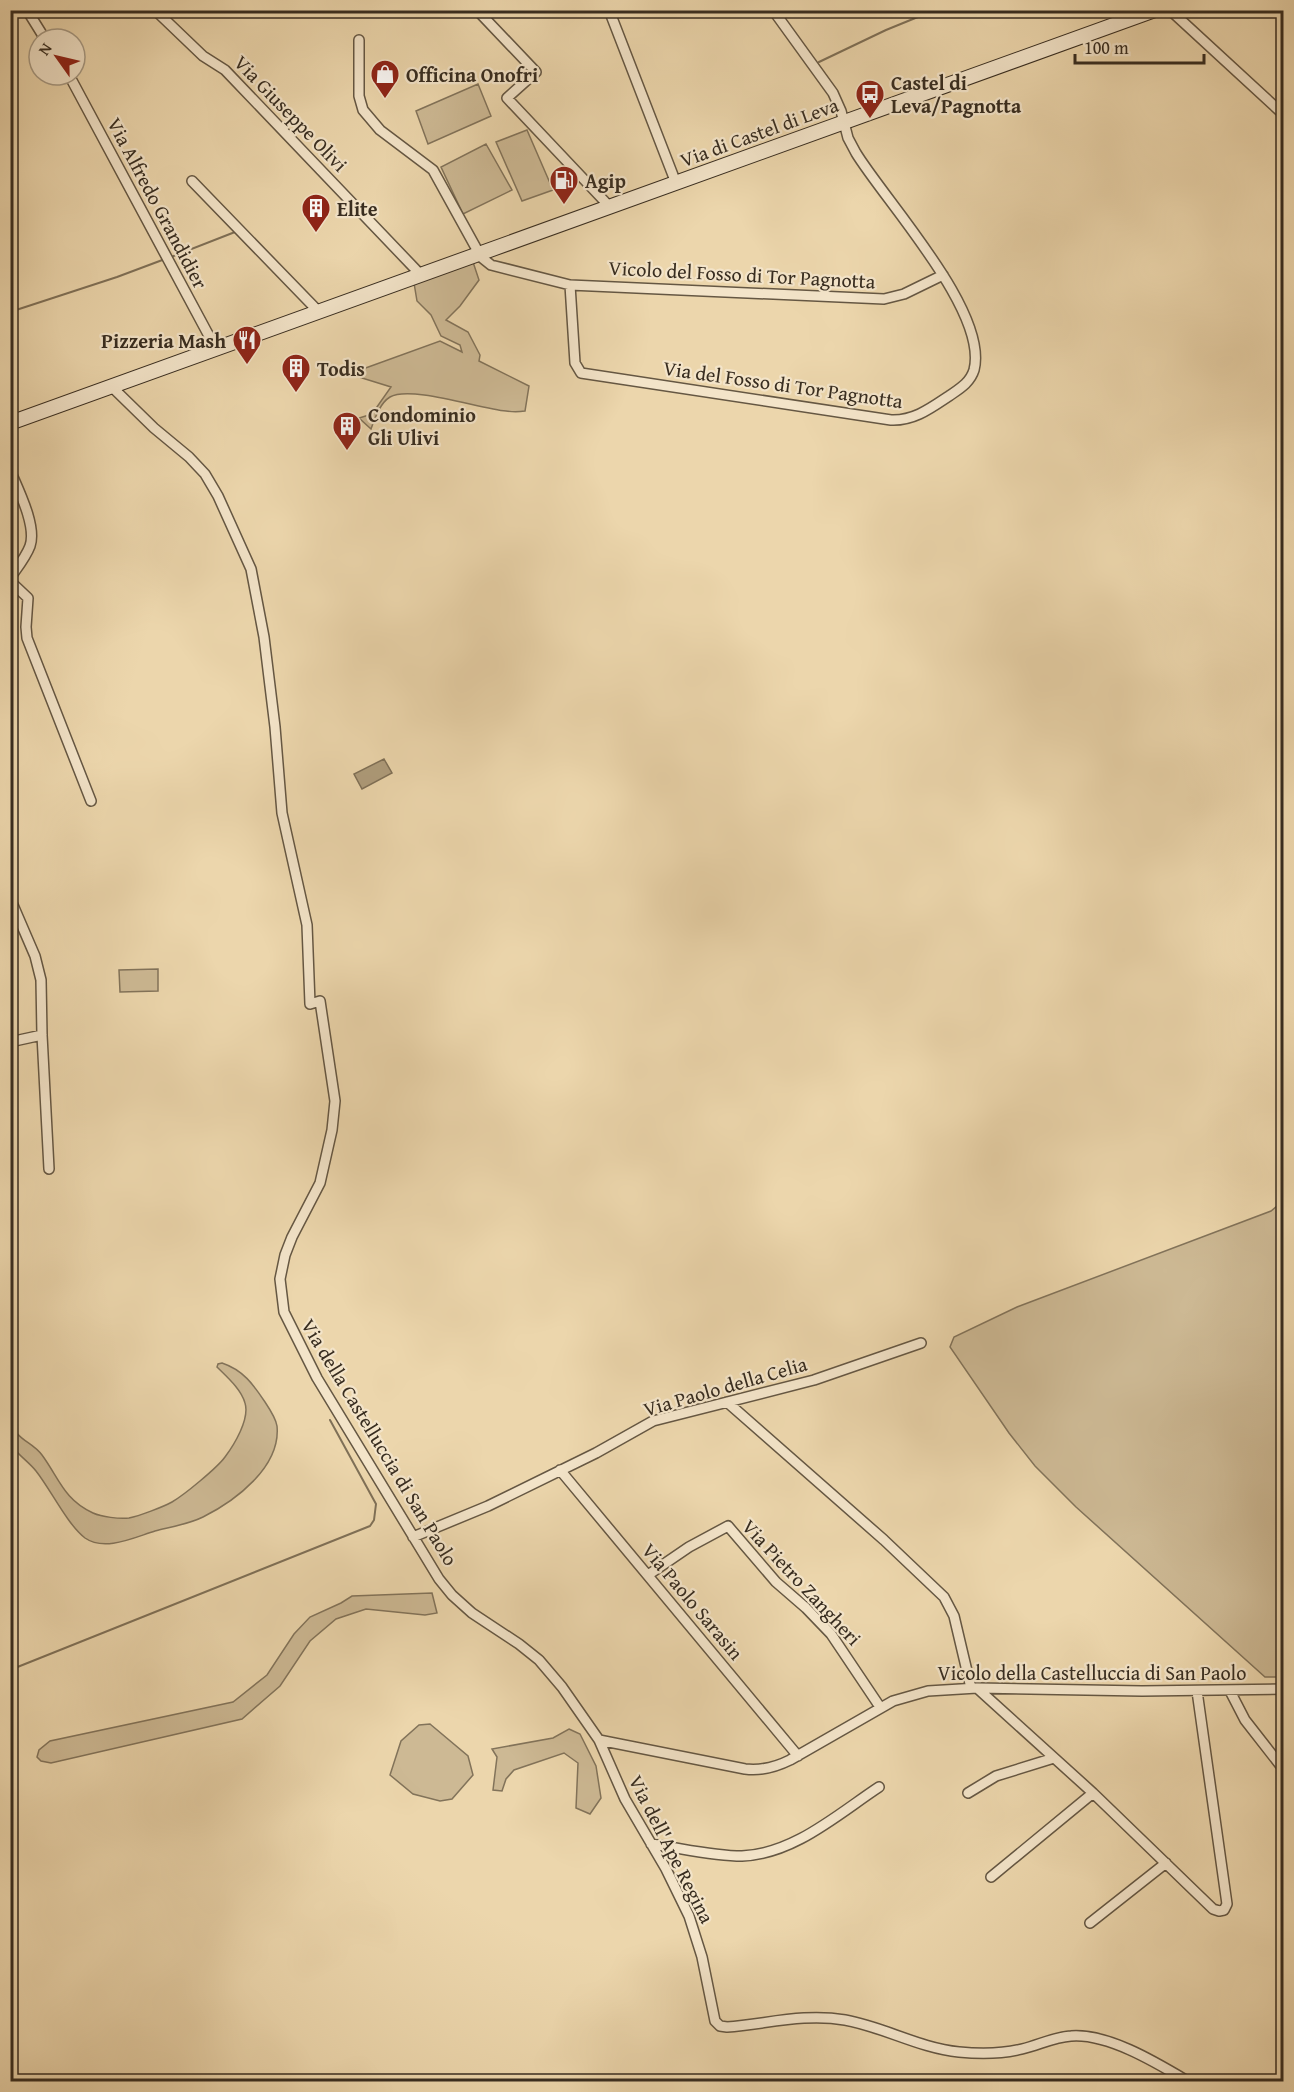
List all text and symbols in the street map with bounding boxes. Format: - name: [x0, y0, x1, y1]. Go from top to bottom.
- north arrow: [27, 27, 87, 87]
- scale bar: [1075, 27, 1204, 65]
- text: 100 m: [1084, 34, 1129, 61]
- text: N: [32, 37, 58, 60]
- street label: Via Giuseppe Olivi: [228, 48, 355, 178]
- shop icon: Officina Onofri: [369, 58, 401, 100]
- place label: Officina Onofri: [406, 60, 538, 89]
- place label: Castel di Leva/Pagnotta: [891, 68, 1022, 120]
- bus stop icon: Castel di Leva/Pagnotta: [854, 78, 886, 120]
- street label: Via di Castel di Leva: [676, 90, 843, 174]
- street label: Via Alfredo Grandidier: [101, 112, 215, 294]
- fuel station icon: Agip: [548, 164, 580, 206]
- place label: Agip: [585, 166, 626, 195]
- building icon: Elite: [300, 192, 332, 234]
- place label: Elite: [337, 194, 378, 223]
- street label: Vicolo del Fosso di Tor Pagnotta: [608, 253, 877, 295]
- restaurant icon: Pizzeria Mash: [231, 324, 263, 366]
- place label: Pizzeria Mash: [101, 326, 226, 355]
- building icon: Todis: [280, 352, 312, 394]
- street label: Via del Fosso di Tor Pagnotta: [661, 353, 905, 415]
- place label: Todis: [317, 354, 365, 383]
- place label: Condominio Gli Ulivi: [368, 400, 476, 452]
- building icon: Condominio Gli Ulivi: [331, 410, 363, 452]
- street label: Via della Castelluccia di San Paolo: [295, 1313, 465, 1571]
- street label: Via Paolo della Celia: [640, 1349, 811, 1423]
- street label: Via Pietro Zangheri: [736, 1512, 869, 1652]
- street label: Via Paolo Sarasin: [635, 1536, 751, 1666]
- street label: Vicolo della Castelluccia di San Paolo: [938, 1658, 1246, 1687]
- street label: Via dell'Ape Regina: [622, 1770, 722, 1929]

